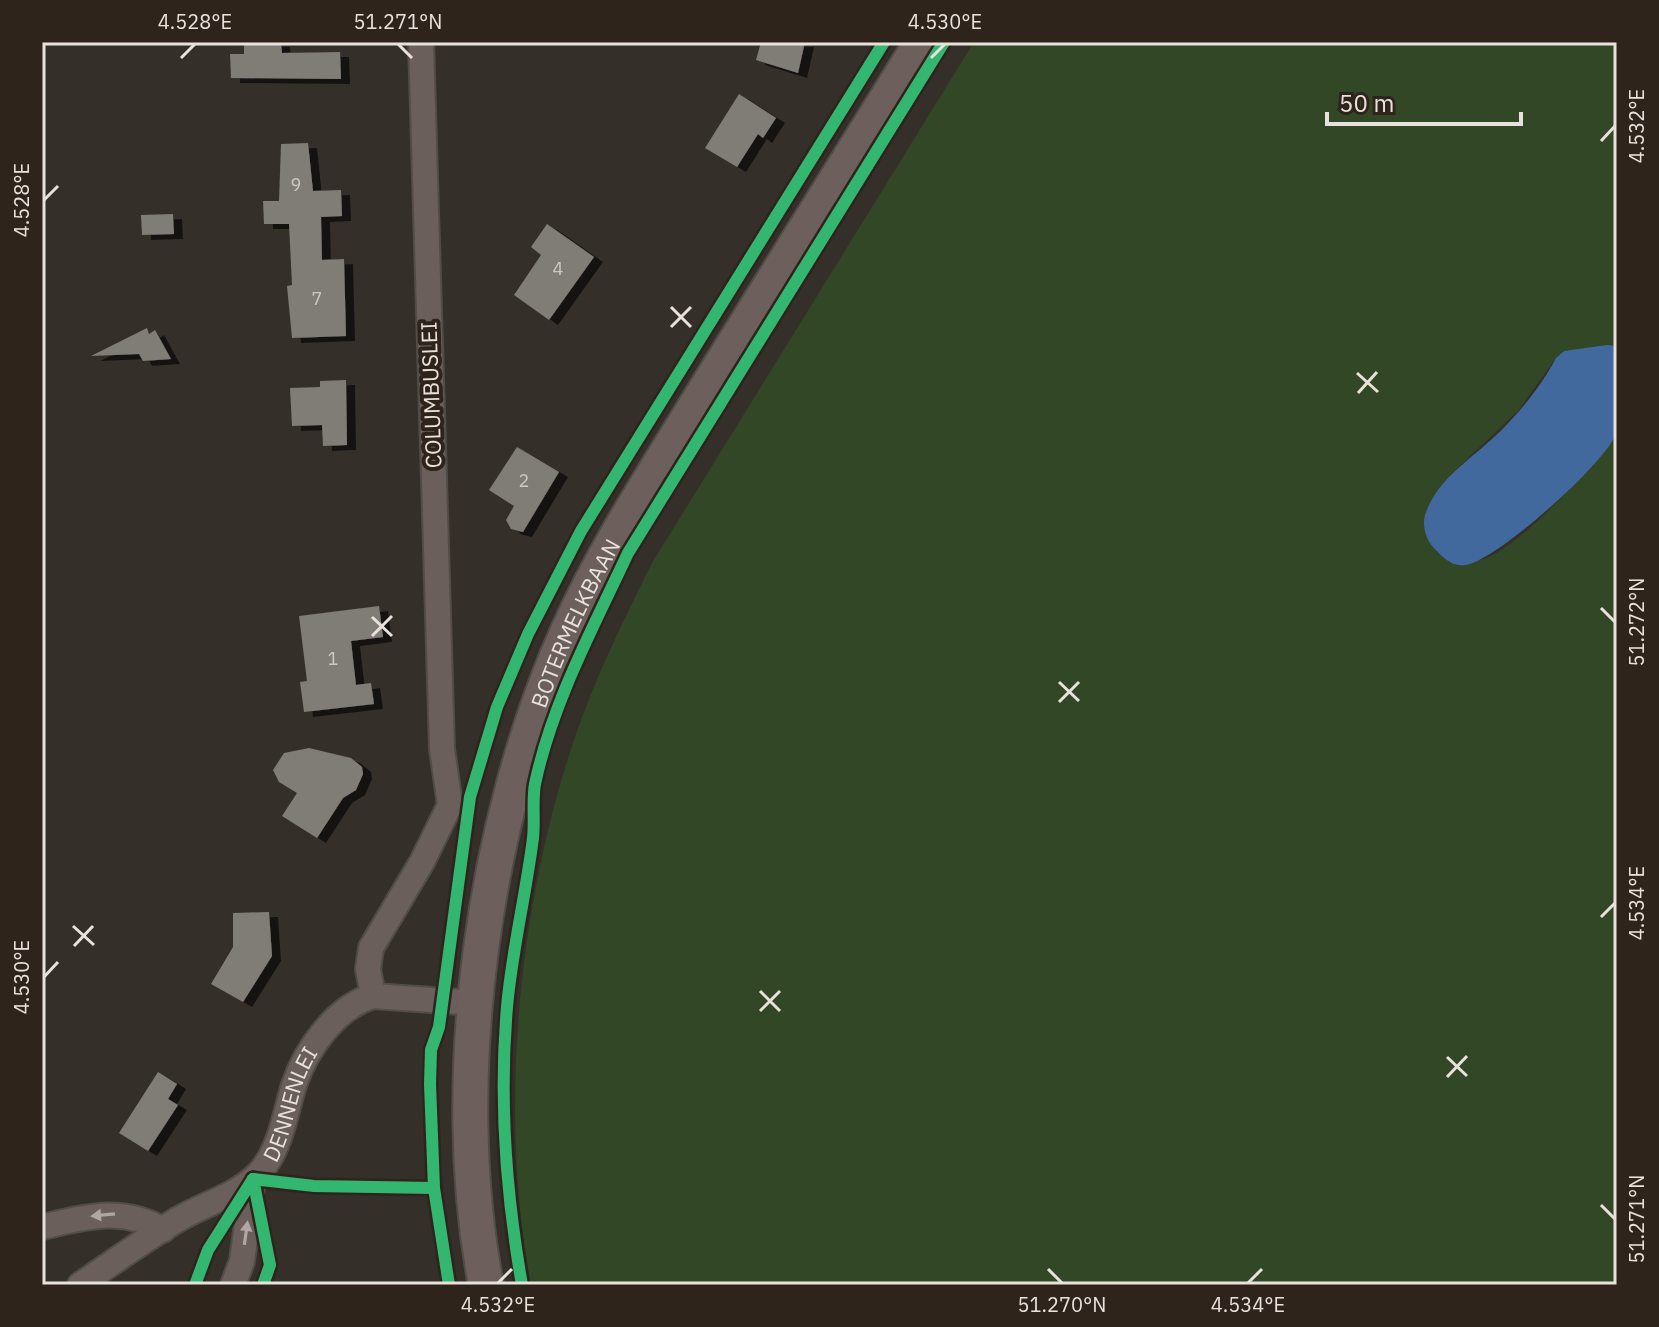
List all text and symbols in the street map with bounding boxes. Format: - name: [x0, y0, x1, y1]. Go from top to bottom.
- text: 4.528°E: [158, 8, 232, 35]
- text: 51.271°N: [354, 8, 442, 35]
- text: 4.530°E: [908, 8, 982, 35]
- scale bar: [1327, 76, 1521, 126]
- text: 50 m: [1339, 87, 1394, 119]
- text: 4.532°E: [1623, 89, 1650, 163]
- text: 4.528°E: [8, 163, 35, 237]
- house number: 9: [291, 173, 301, 196]
- house number: 4: [553, 257, 564, 280]
- house number: 7: [312, 287, 322, 310]
- street label: COLUMBUSLEI: [413, 321, 448, 469]
- house number: 2: [519, 469, 529, 492]
- street label: BOTERMELKBAAN: [524, 534, 626, 712]
- text: 51.272°N: [1623, 578, 1650, 666]
- house number: 1: [328, 647, 338, 670]
- text: 4.534°E: [1623, 866, 1650, 940]
- text: 4.530°E: [8, 940, 35, 1014]
- street label: DENNENLEI: [256, 1041, 323, 1166]
- text: 51.271°N: [1623, 1175, 1650, 1263]
- one-way arrow: [91, 1209, 116, 1222]
- one-way arrow: [240, 1220, 253, 1245]
- text: 4.532°E: [461, 1291, 535, 1318]
- text: 51.270°N: [1018, 1291, 1106, 1318]
- text: 4.534°E: [1211, 1291, 1285, 1318]

